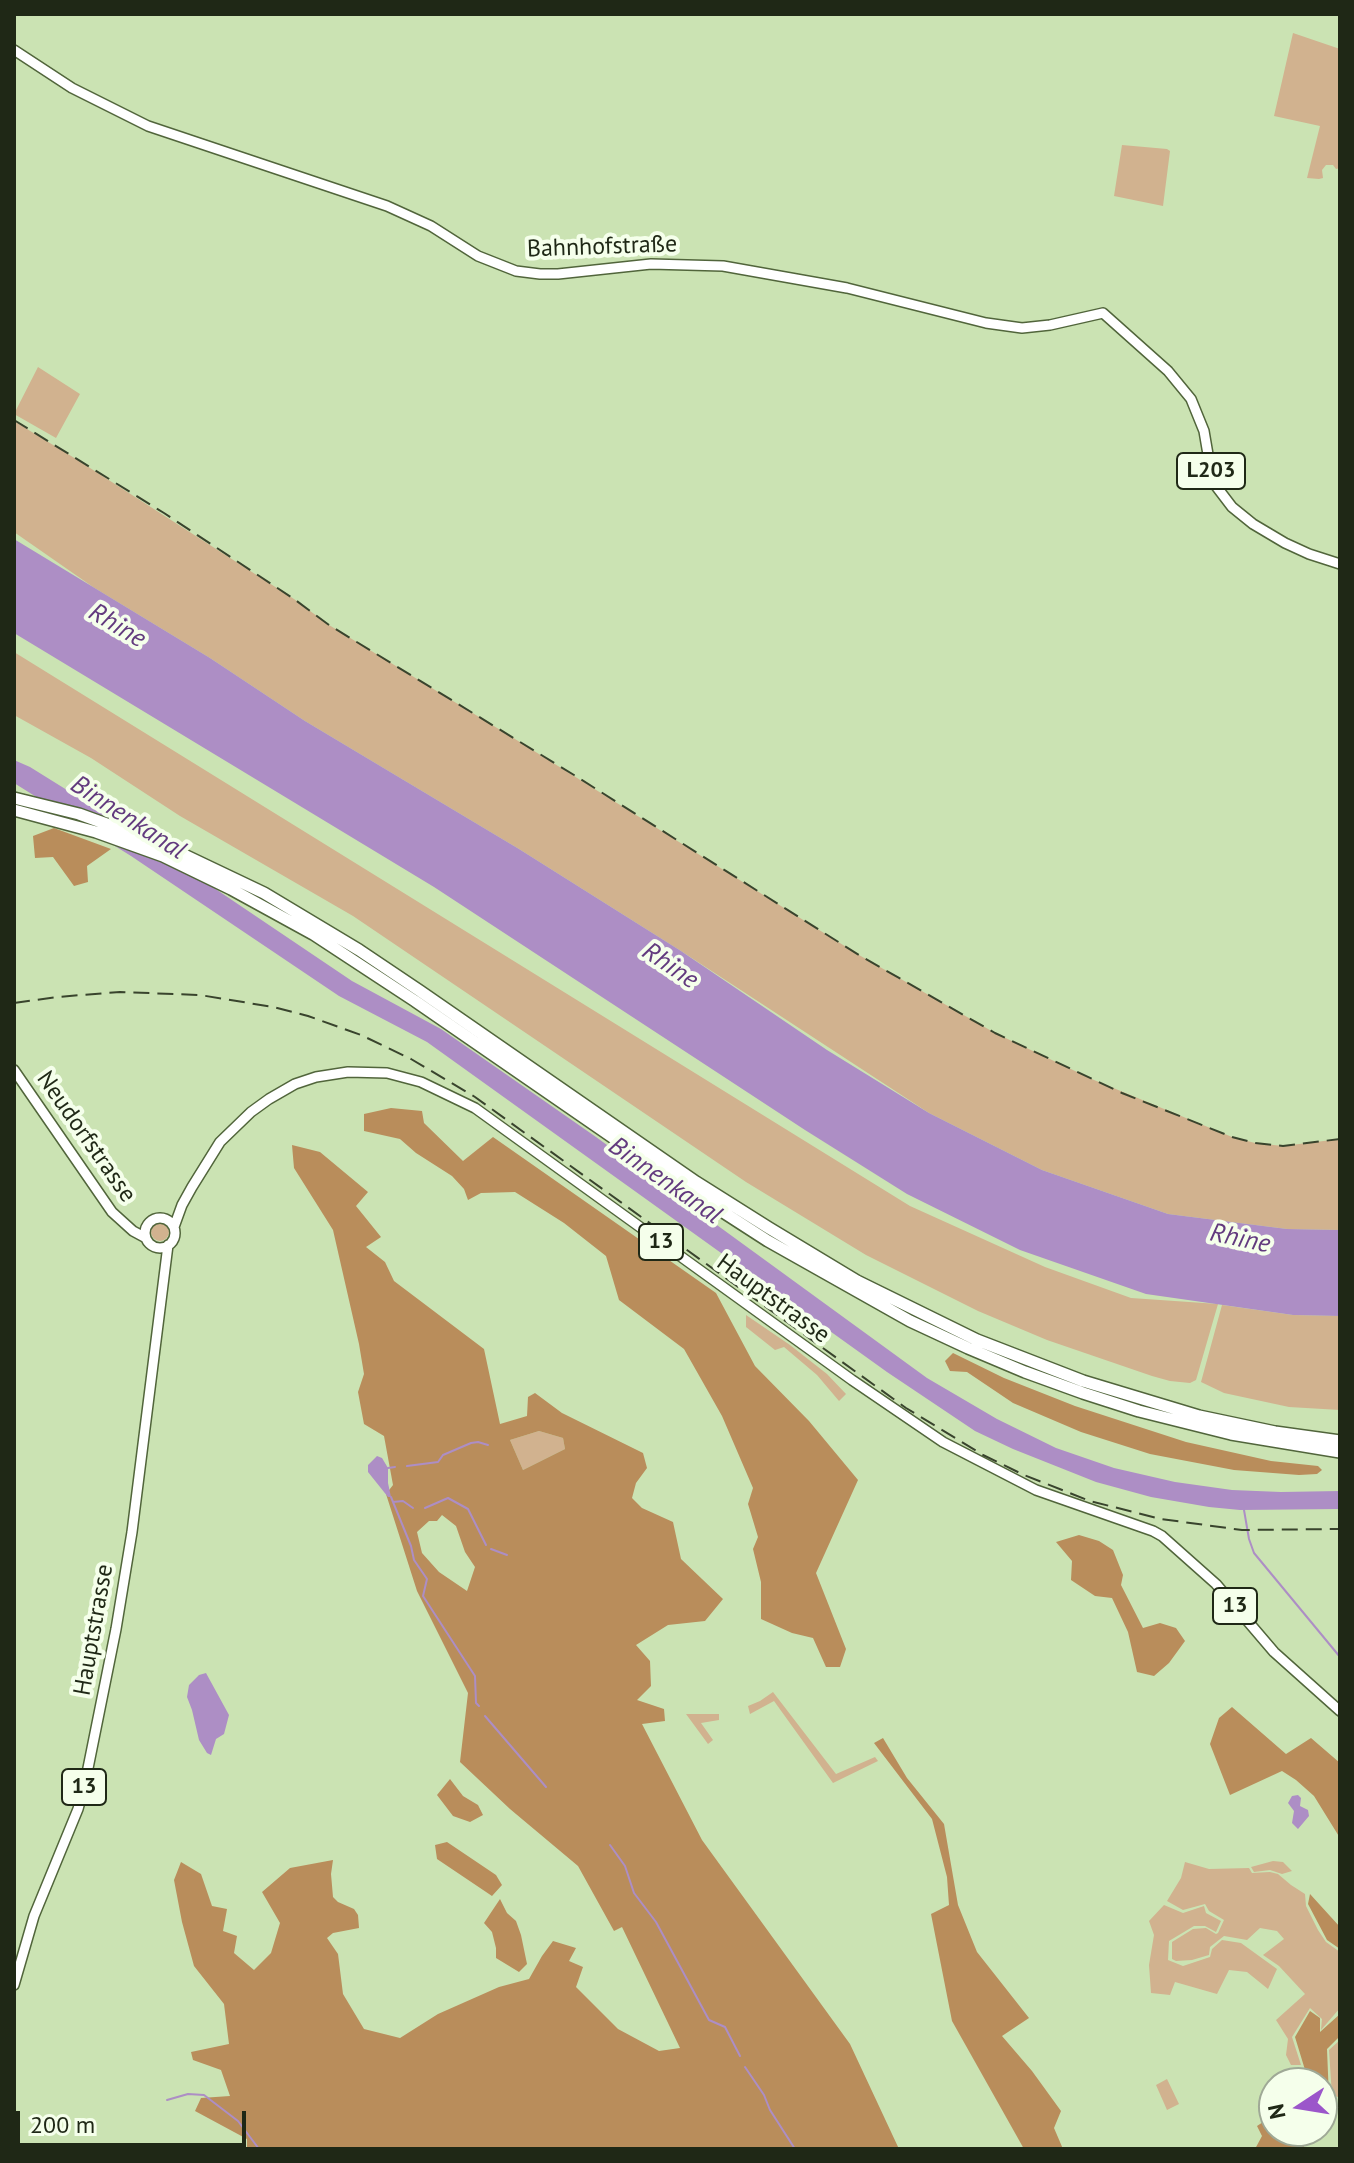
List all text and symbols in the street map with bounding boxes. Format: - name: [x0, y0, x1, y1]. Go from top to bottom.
- street label: Bahnhofstraße: [526, 230, 678, 264]
- road number: L203: [1177, 453, 1245, 489]
- water label: Rhine: [83, 597, 151, 655]
- water label: Binnenkanal: [65, 769, 191, 867]
- water label: Rhine: [636, 936, 704, 996]
- street label: Neudorfstrasse: [30, 1066, 142, 1208]
- water label: Binnenkanal: [602, 1131, 728, 1231]
- water label: Rhine: [1207, 1217, 1273, 1261]
- road number: 13: [639, 1224, 683, 1260]
- street label: Hauptstrasse: [711, 1248, 835, 1350]
- street label: Hauptstrasse: [68, 1562, 120, 1698]
- road number: 13: [1213, 1588, 1257, 1624]
- road number: 13: [62, 1769, 106, 1805]
- north arrow: [1258, 2067, 1338, 2147]
- scale bar: [20, 2095, 250, 2145]
- text: N: [1261, 2102, 1292, 2122]
- text: 200 m: [30, 2109, 95, 2140]

